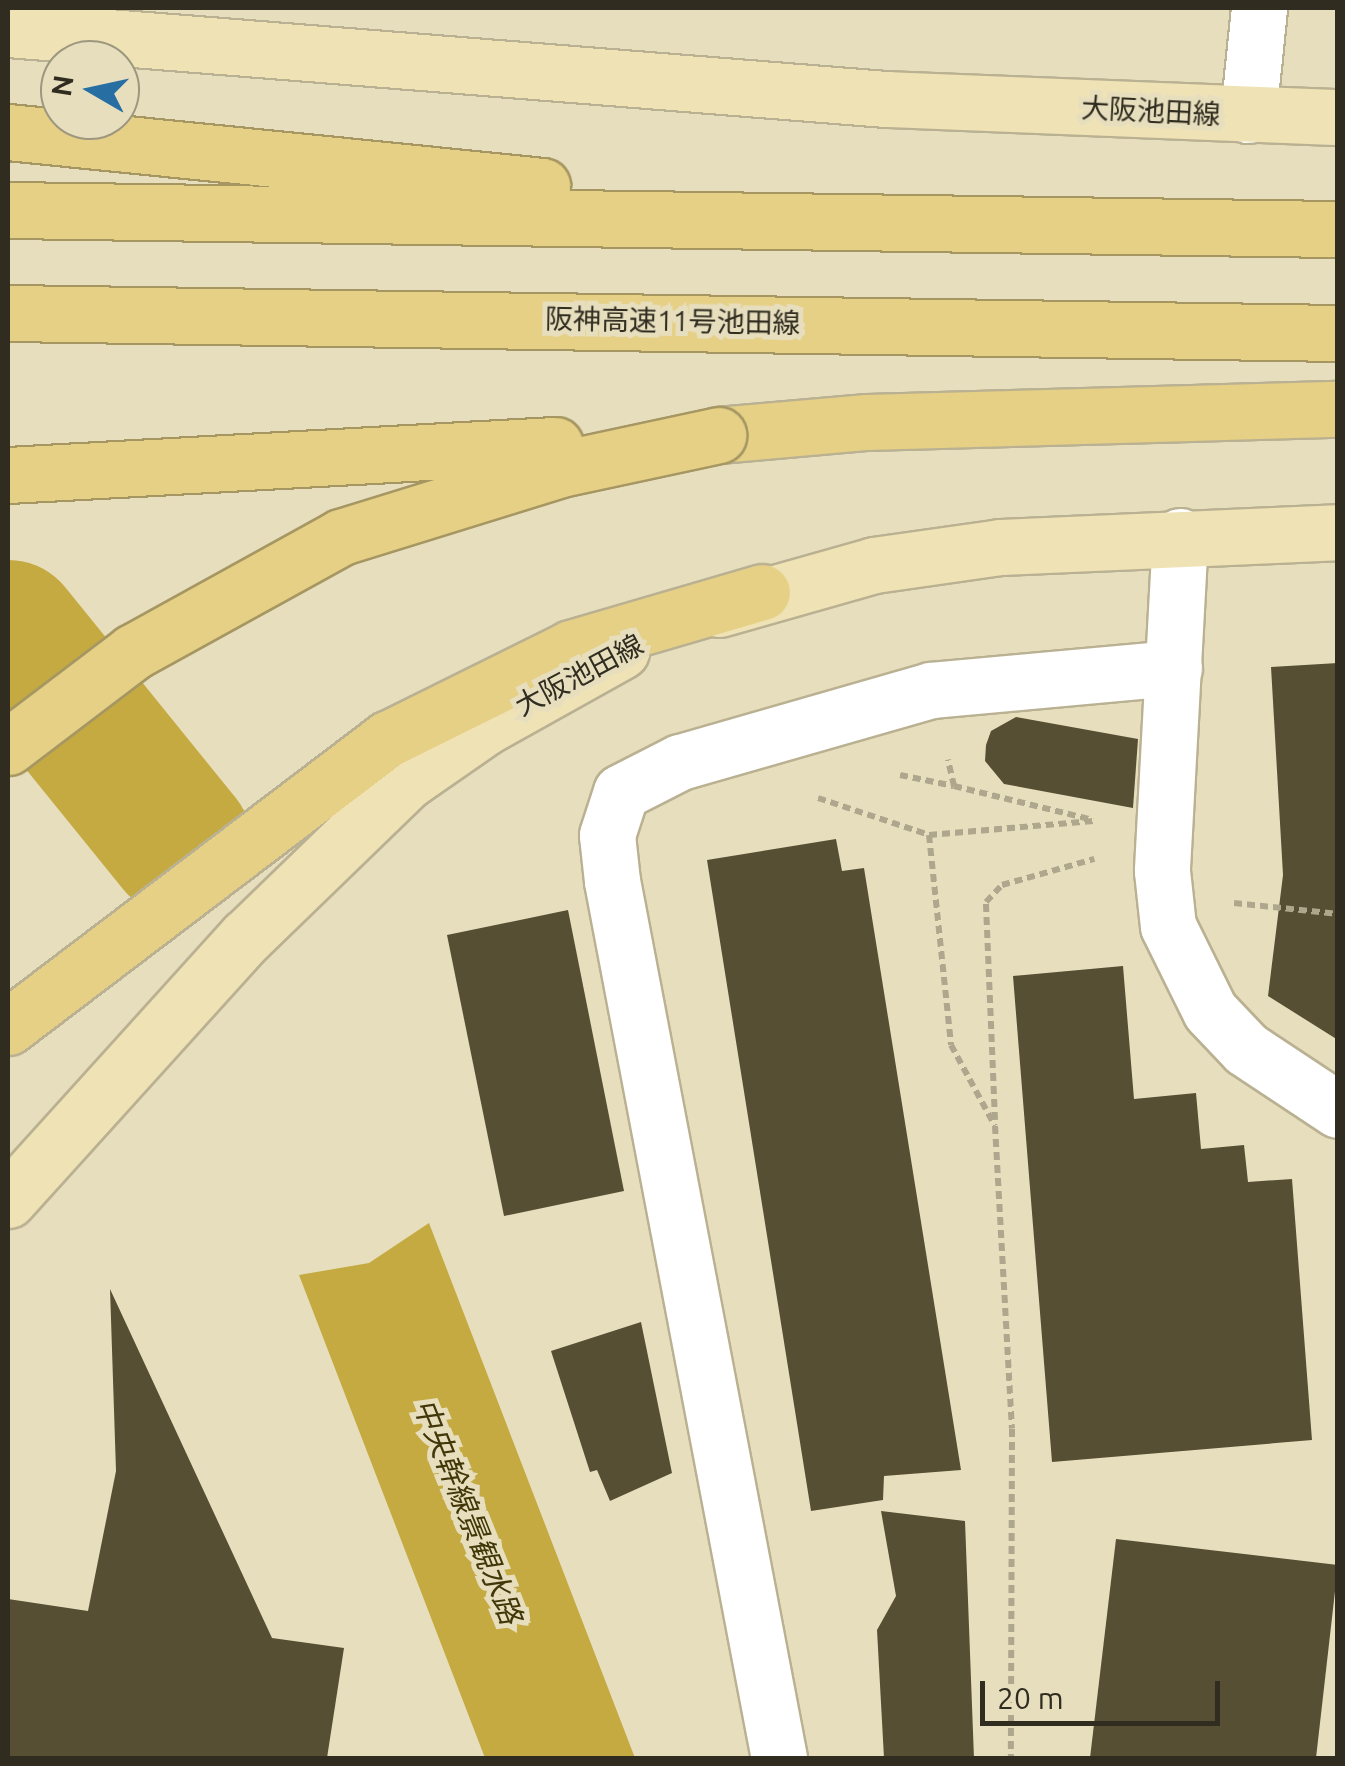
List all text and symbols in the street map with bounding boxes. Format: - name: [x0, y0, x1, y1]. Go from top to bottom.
- north arrow: [40, 40, 140, 140]
- text: N: [45, 73, 79, 98]
- street label: 大阪池田線: [1080, 91, 1222, 131]
- street label: 阪神高速11号池田線: [545, 302, 801, 340]
- street label: 大阪池田線: [509, 627, 649, 723]
- water label: 中央幹線景観水路: [406, 1393, 530, 1629]
- scale bar: [985, 1661, 1225, 1723]
- text: 20 m: [997, 1681, 1064, 1715]

